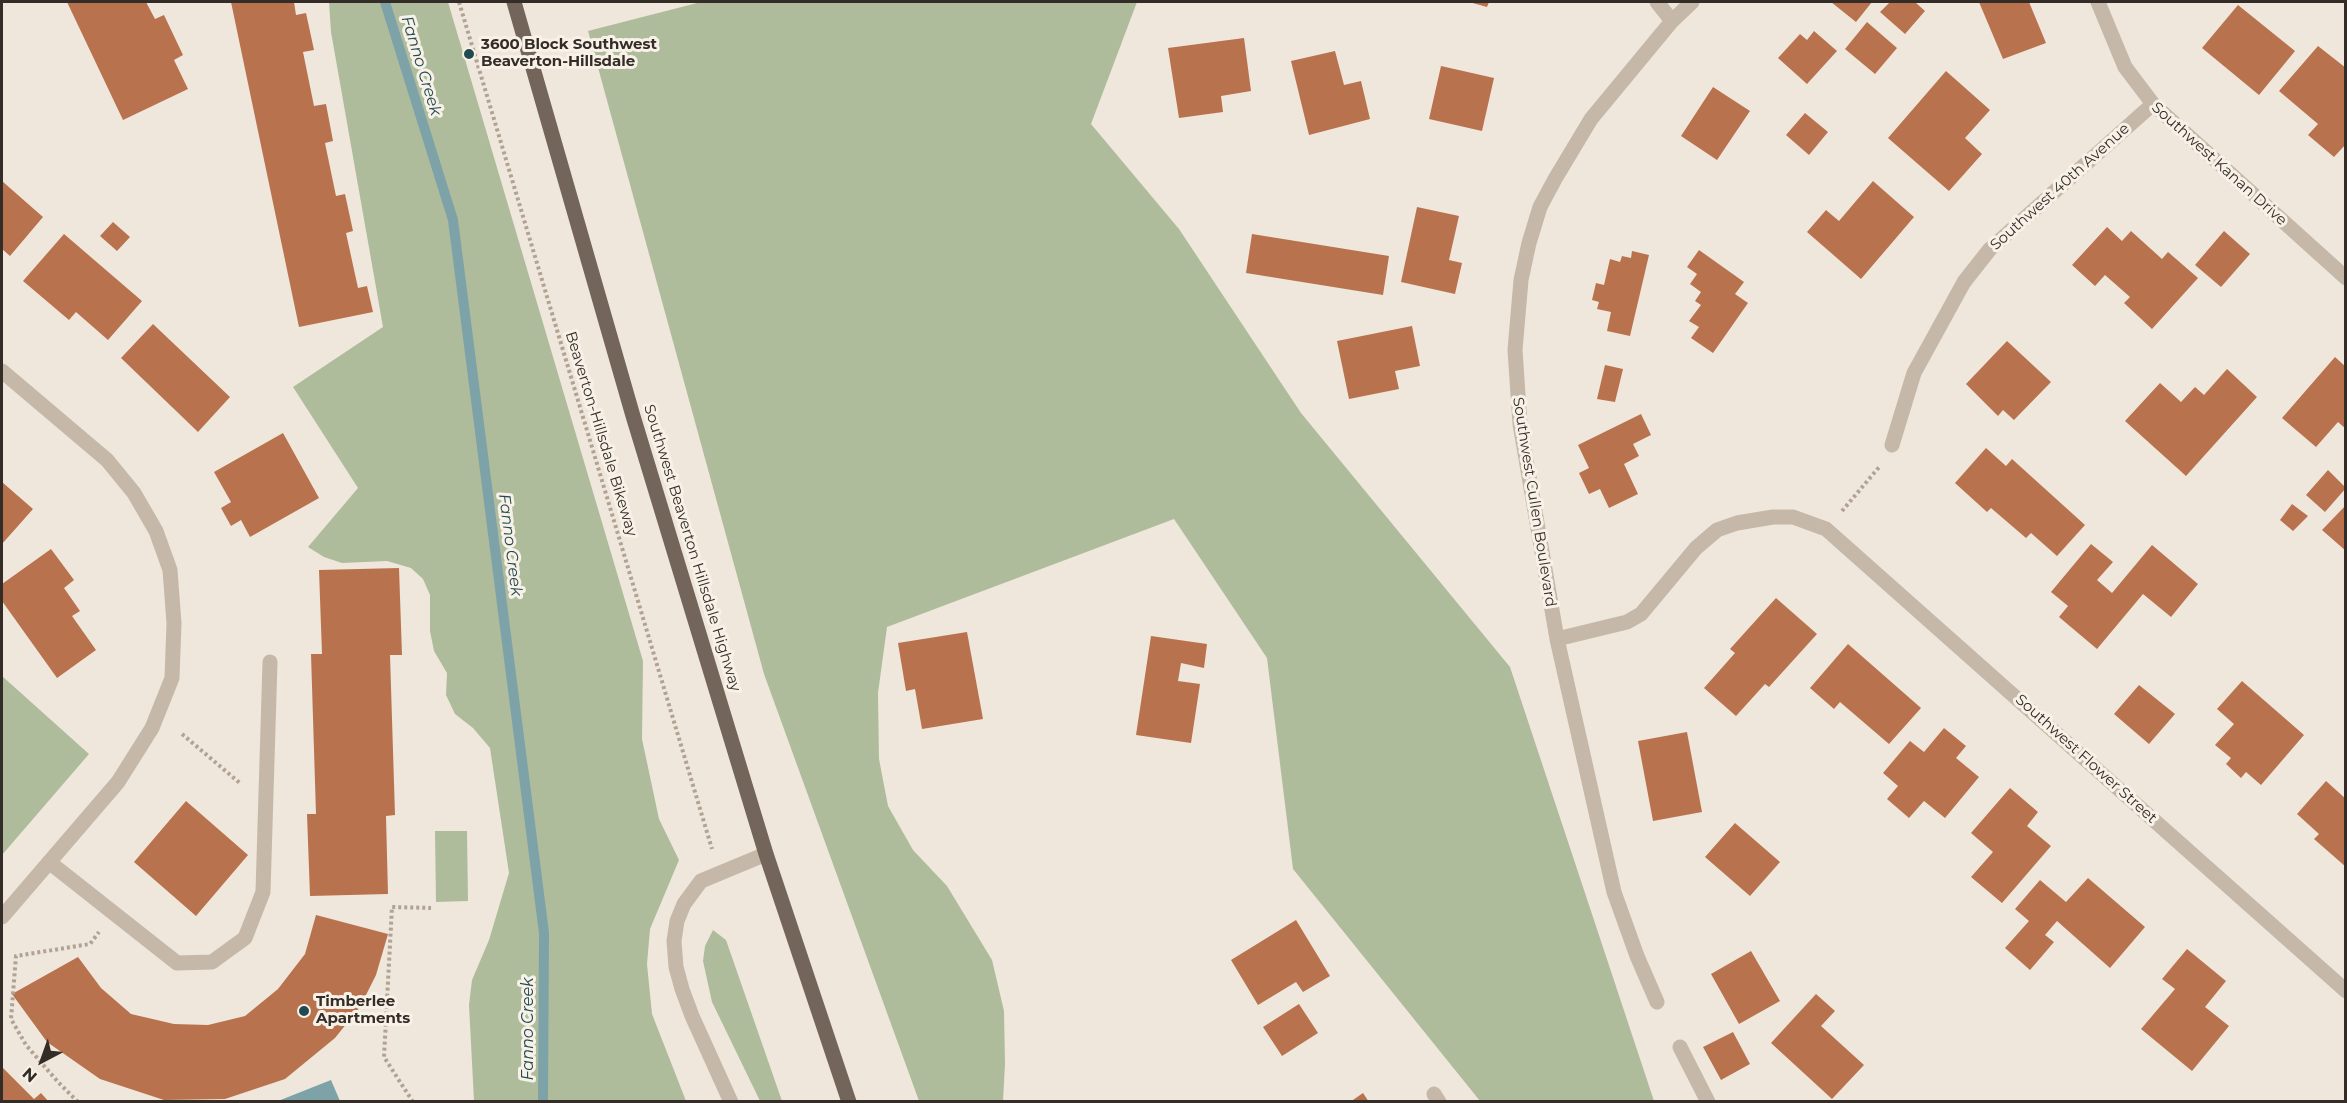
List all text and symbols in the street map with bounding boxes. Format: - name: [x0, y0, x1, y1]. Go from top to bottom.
- water label: Fanno Creek: [397, 14, 445, 118]
- place label: 3600 Block Southwest Beaverton-Hillsdale: [481, 36, 657, 71]
- marker: 3600 Block Southwest Beaverton-Hillsdale: [462, 47, 476, 61]
- street label: Southwest Kanan Drive: [2148, 98, 2290, 230]
- street label: Southwest 40th Avenue: [1987, 120, 2133, 254]
- street label: Beaverton-Hillsdale Bikeway: [561, 329, 641, 539]
- street label: Southwest Cullen Boulevard: [1509, 396, 1559, 608]
- street label: Southwest Beaverton Hillsdale Highway: [640, 402, 744, 694]
- water label: Fanno Creek: [494, 493, 526, 597]
- street label: Southwest Flower Street: [2012, 691, 2160, 827]
- water label: Fanno Creek: [518, 977, 538, 1081]
- place label: Timberlee Apartments: [316, 993, 410, 1028]
- marker: Timberlee Apartments: [297, 1004, 311, 1018]
- north arrow: [12, 1031, 72, 1091]
- text: N: [19, 1064, 41, 1086]

